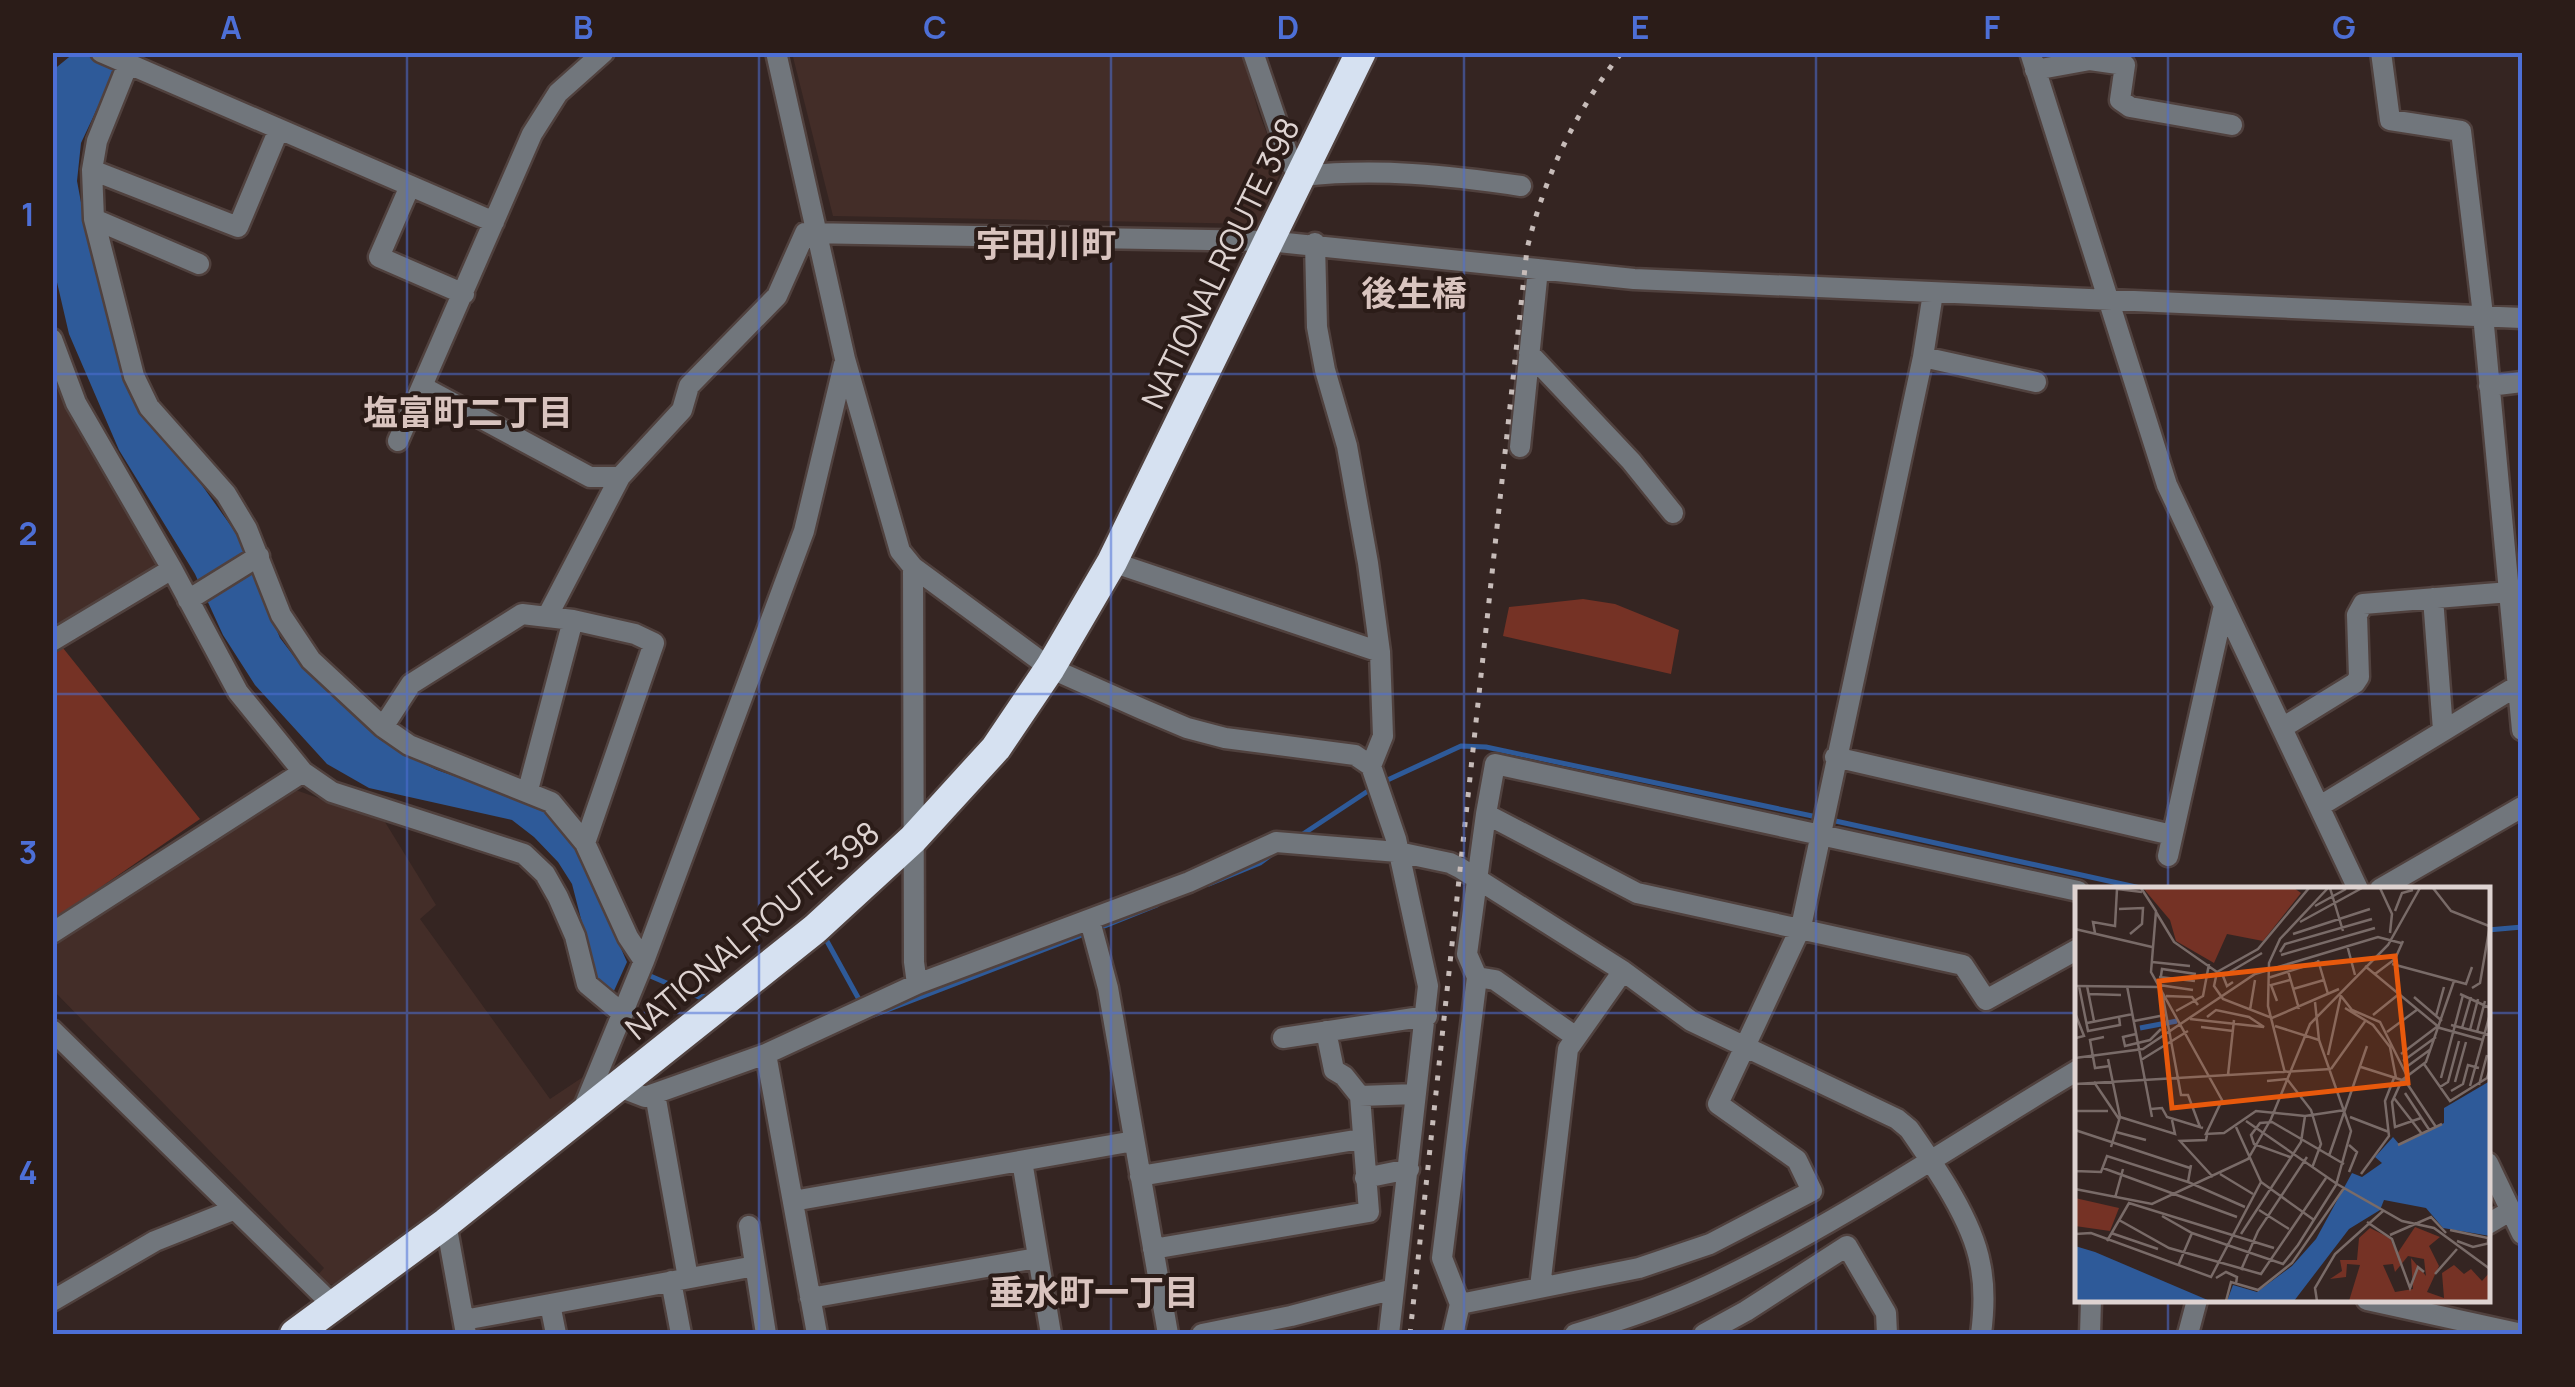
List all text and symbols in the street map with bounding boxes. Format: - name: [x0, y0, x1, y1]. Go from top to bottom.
- text: A: [220, 5, 242, 49]
- text: B: [573, 5, 593, 49]
- text: C: [923, 5, 947, 49]
- text: D: [1277, 5, 1299, 49]
- text: E: [1631, 5, 1649, 49]
- text: F: [1984, 5, 2001, 49]
- text: G: [2332, 5, 2356, 49]
- street label: NATIONAL ROUTE 398: [1130, 110, 1310, 416]
- text: 1: [21, 192, 35, 236]
- district label: 宇田川町: [976, 220, 1116, 268]
- district label: 後生橋: [1361, 269, 1467, 317]
- district label: 塩富町二丁目: [363, 388, 573, 436]
- text: 2: [18, 511, 38, 555]
- street label: NATIONAL ROUTE 398: [616, 811, 888, 1049]
- text: 3: [19, 830, 37, 874]
- inset map: [2075, 887, 2490, 1302]
- text: 4: [18, 1150, 38, 1194]
- district label: 垂水町一丁目: [989, 1268, 1199, 1316]

